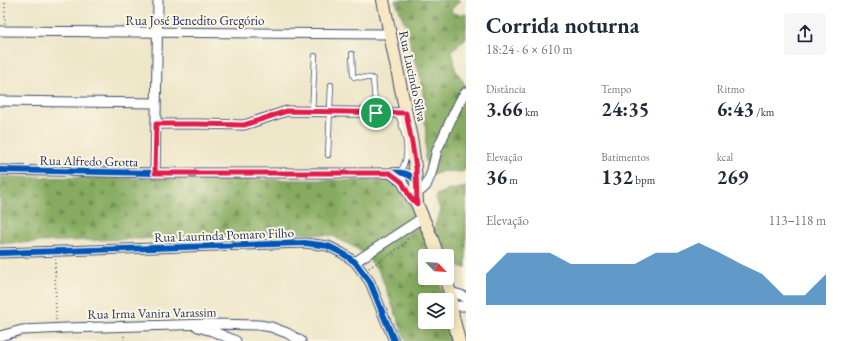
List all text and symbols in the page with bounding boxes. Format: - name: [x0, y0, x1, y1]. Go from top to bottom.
- text: Corrida noturna: [486, 11, 639, 40]
- street label: Rua José Benedito Gregório: [126, 12, 264, 29]
- button: share: [784, 13, 826, 55]
- street label: Rua Lucindo Silva: [395, 29, 431, 124]
- text: 18:24 · 6 × 610 m: [486, 41, 573, 58]
- text: Distância: [486, 82, 526, 96]
- text: Tempo: [601, 82, 632, 96]
- text: Ritmo: [717, 82, 745, 96]
- pin: [359, 96, 393, 130]
- text: 3.66: [486, 96, 523, 122]
- text: 24:35: [601, 96, 649, 122]
- text: 6:43: [717, 96, 754, 122]
- icon: arrive: [365, 102, 387, 124]
- text: km: [523, 105, 539, 119]
- text: /km: [754, 105, 774, 119]
- text: Elevação: [486, 150, 522, 164]
- text: Batimentos: [601, 150, 649, 164]
- text: kcal: [717, 150, 733, 164]
- street label: Rua Alfredo Grotta: [40, 152, 139, 170]
- text: 36: [486, 164, 507, 190]
- text: 132: [601, 164, 633, 190]
- text: 269: [717, 164, 748, 190]
- text: m: [507, 173, 518, 187]
- text: bpm: [633, 173, 655, 187]
- text: Elevação: [486, 212, 529, 229]
- text: 113–118 m: [769, 212, 826, 229]
- street label: Rua Laurinda Pomaro Filho: [154, 224, 294, 246]
- north arrow: [418, 249, 454, 285]
- map controls: [418, 249, 454, 329]
- button: layers: [418, 293, 454, 329]
- street label: Rua Irma Vanira Varassim: [87, 303, 217, 323]

